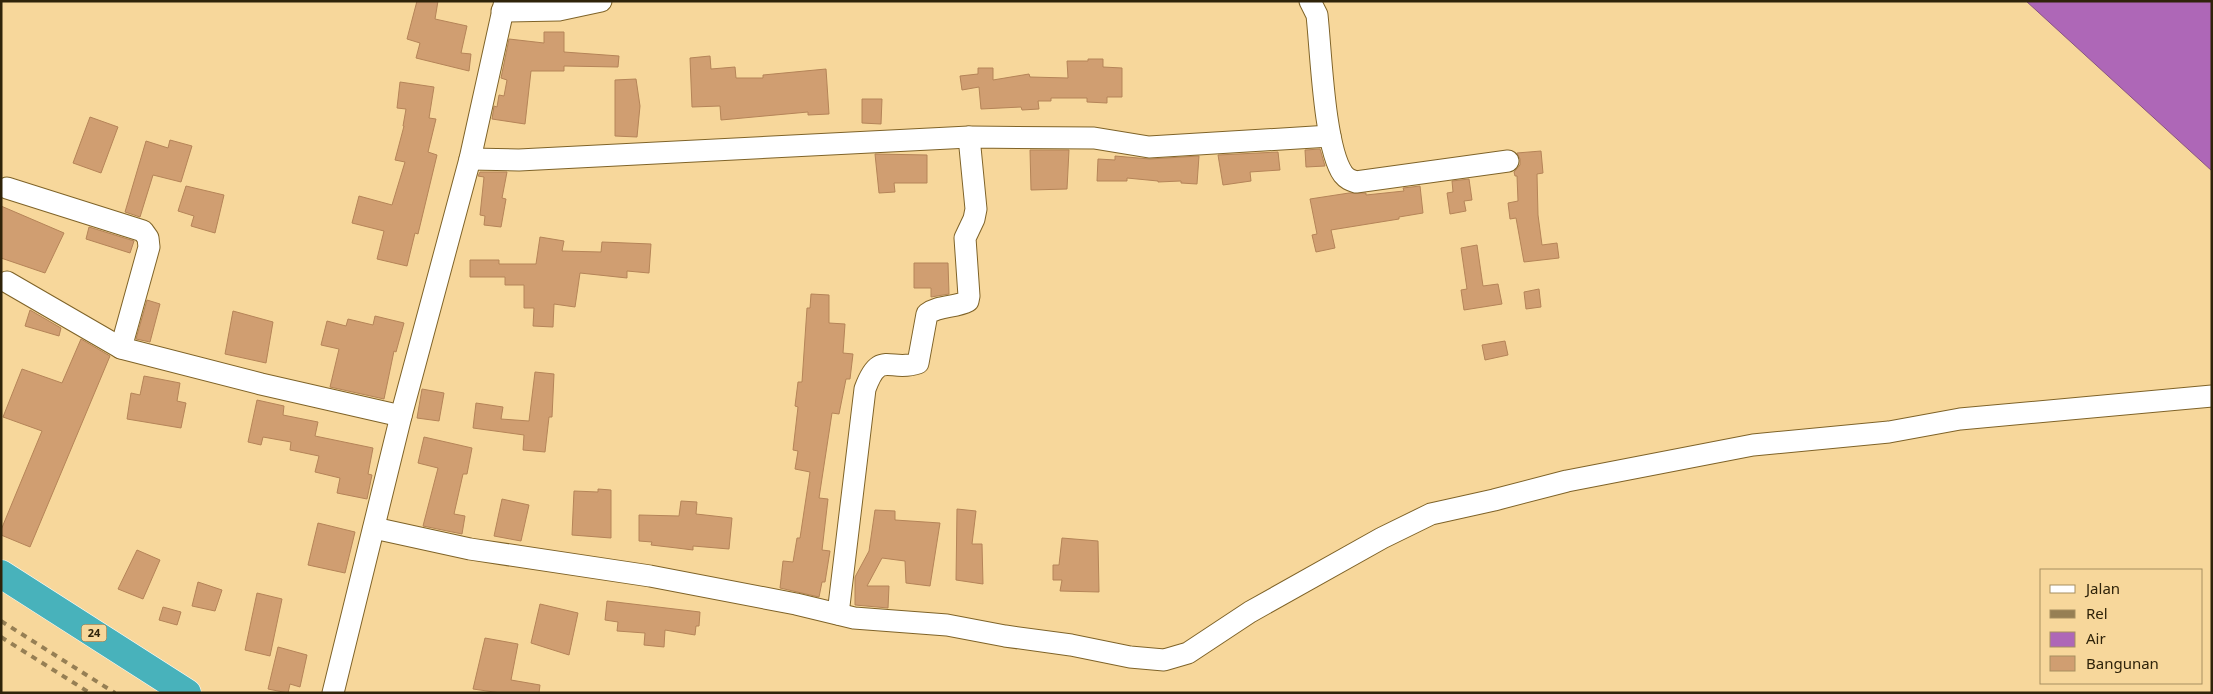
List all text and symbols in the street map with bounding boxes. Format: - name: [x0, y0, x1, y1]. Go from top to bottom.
- legend: [2040, 569, 2203, 684]
- text: Jalan: [2084, 578, 2120, 598]
- text: Rel: [2086, 603, 2108, 623]
- road number: 24: [82, 624, 106, 641]
- text: Air: [2086, 628, 2106, 648]
- text: Bangunan: [2086, 653, 2159, 673]

